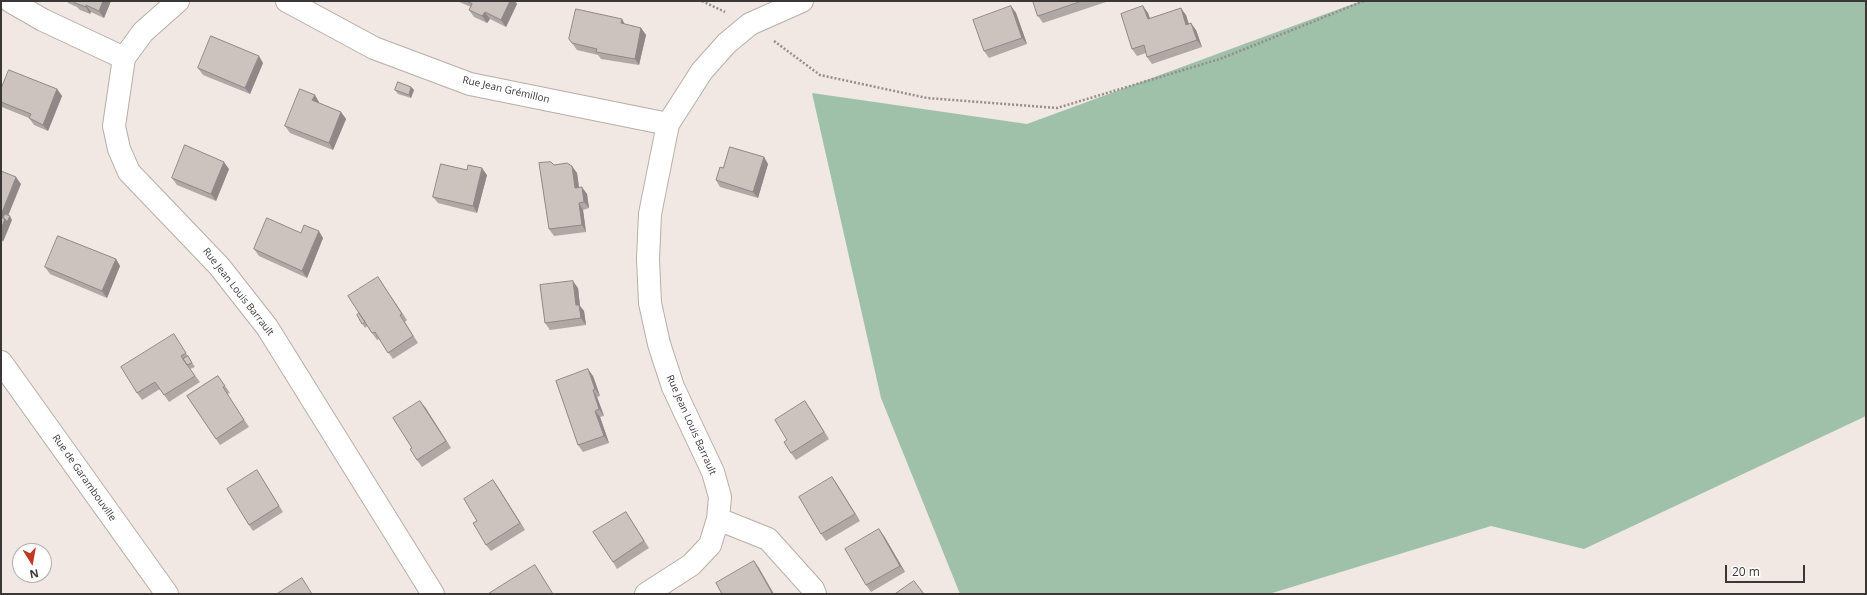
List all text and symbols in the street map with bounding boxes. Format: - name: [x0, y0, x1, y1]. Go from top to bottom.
- street label: Rue Jean Grémillon: [461, 74, 551, 106]
- street label: Rue Jean Louis Barrault: [200, 246, 276, 338]
- street label: Rue Jean Louis Barrault: [663, 373, 719, 477]
- street label: Rue de Garambouville: [50, 432, 118, 524]
- north arrow: [12, 543, 52, 583]
- scale bar: [1727, 557, 1807, 583]
- text: 20 m: [1732, 563, 1760, 580]
- text: N: [28, 566, 40, 583]

